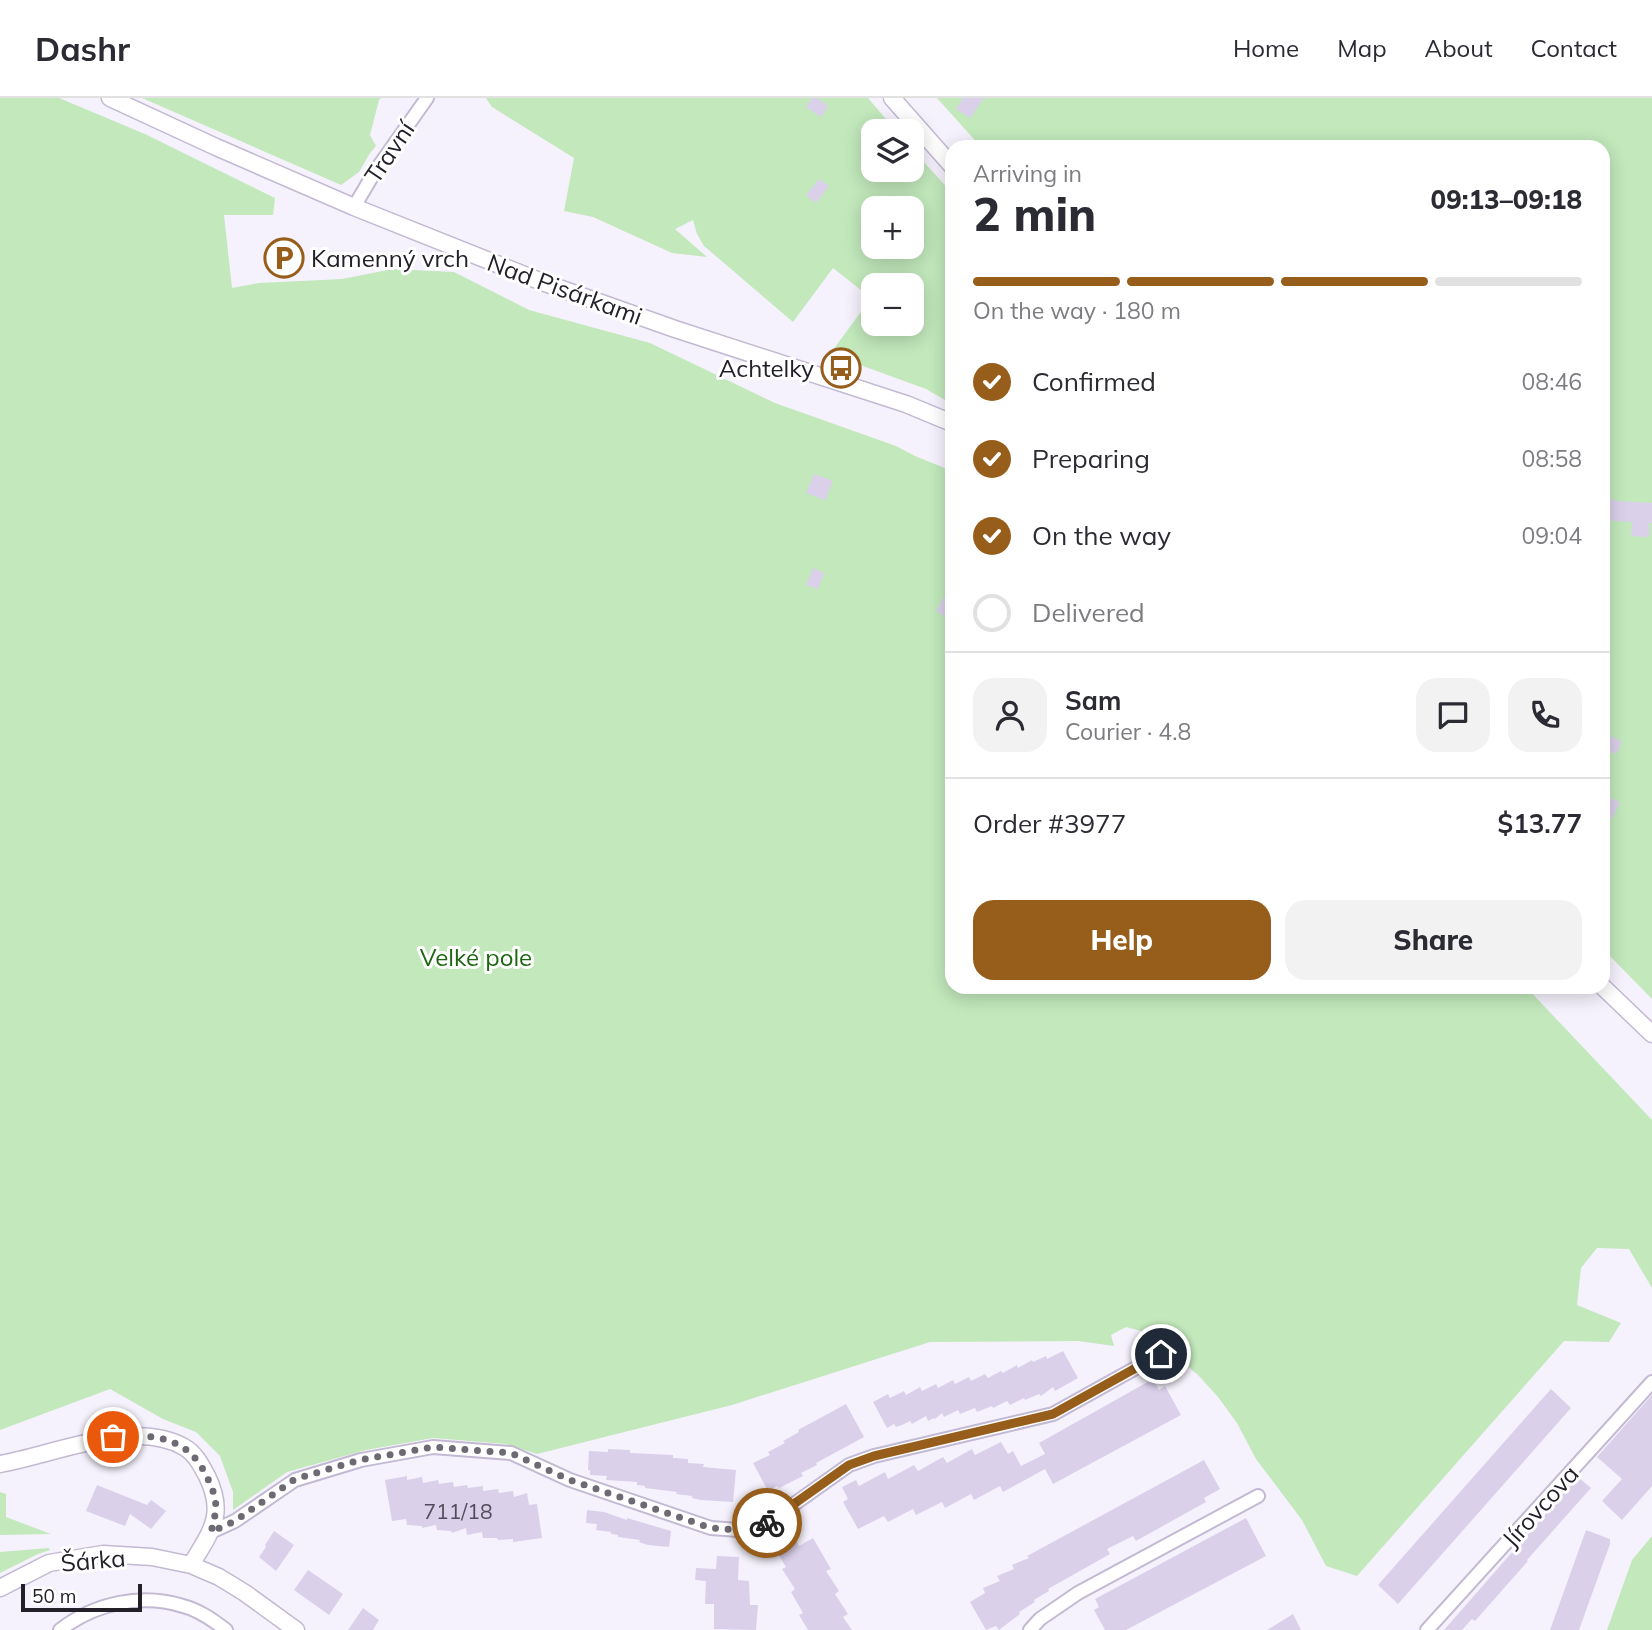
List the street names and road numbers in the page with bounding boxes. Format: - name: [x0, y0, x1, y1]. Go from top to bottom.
- street label: Travní: [358, 114, 421, 189]
- street label: Nad Pisárkami: [483, 247, 647, 331]
- street label: Jírovcova: [1495, 1459, 1585, 1553]
- street label: Šárka: [59, 1542, 127, 1578]

